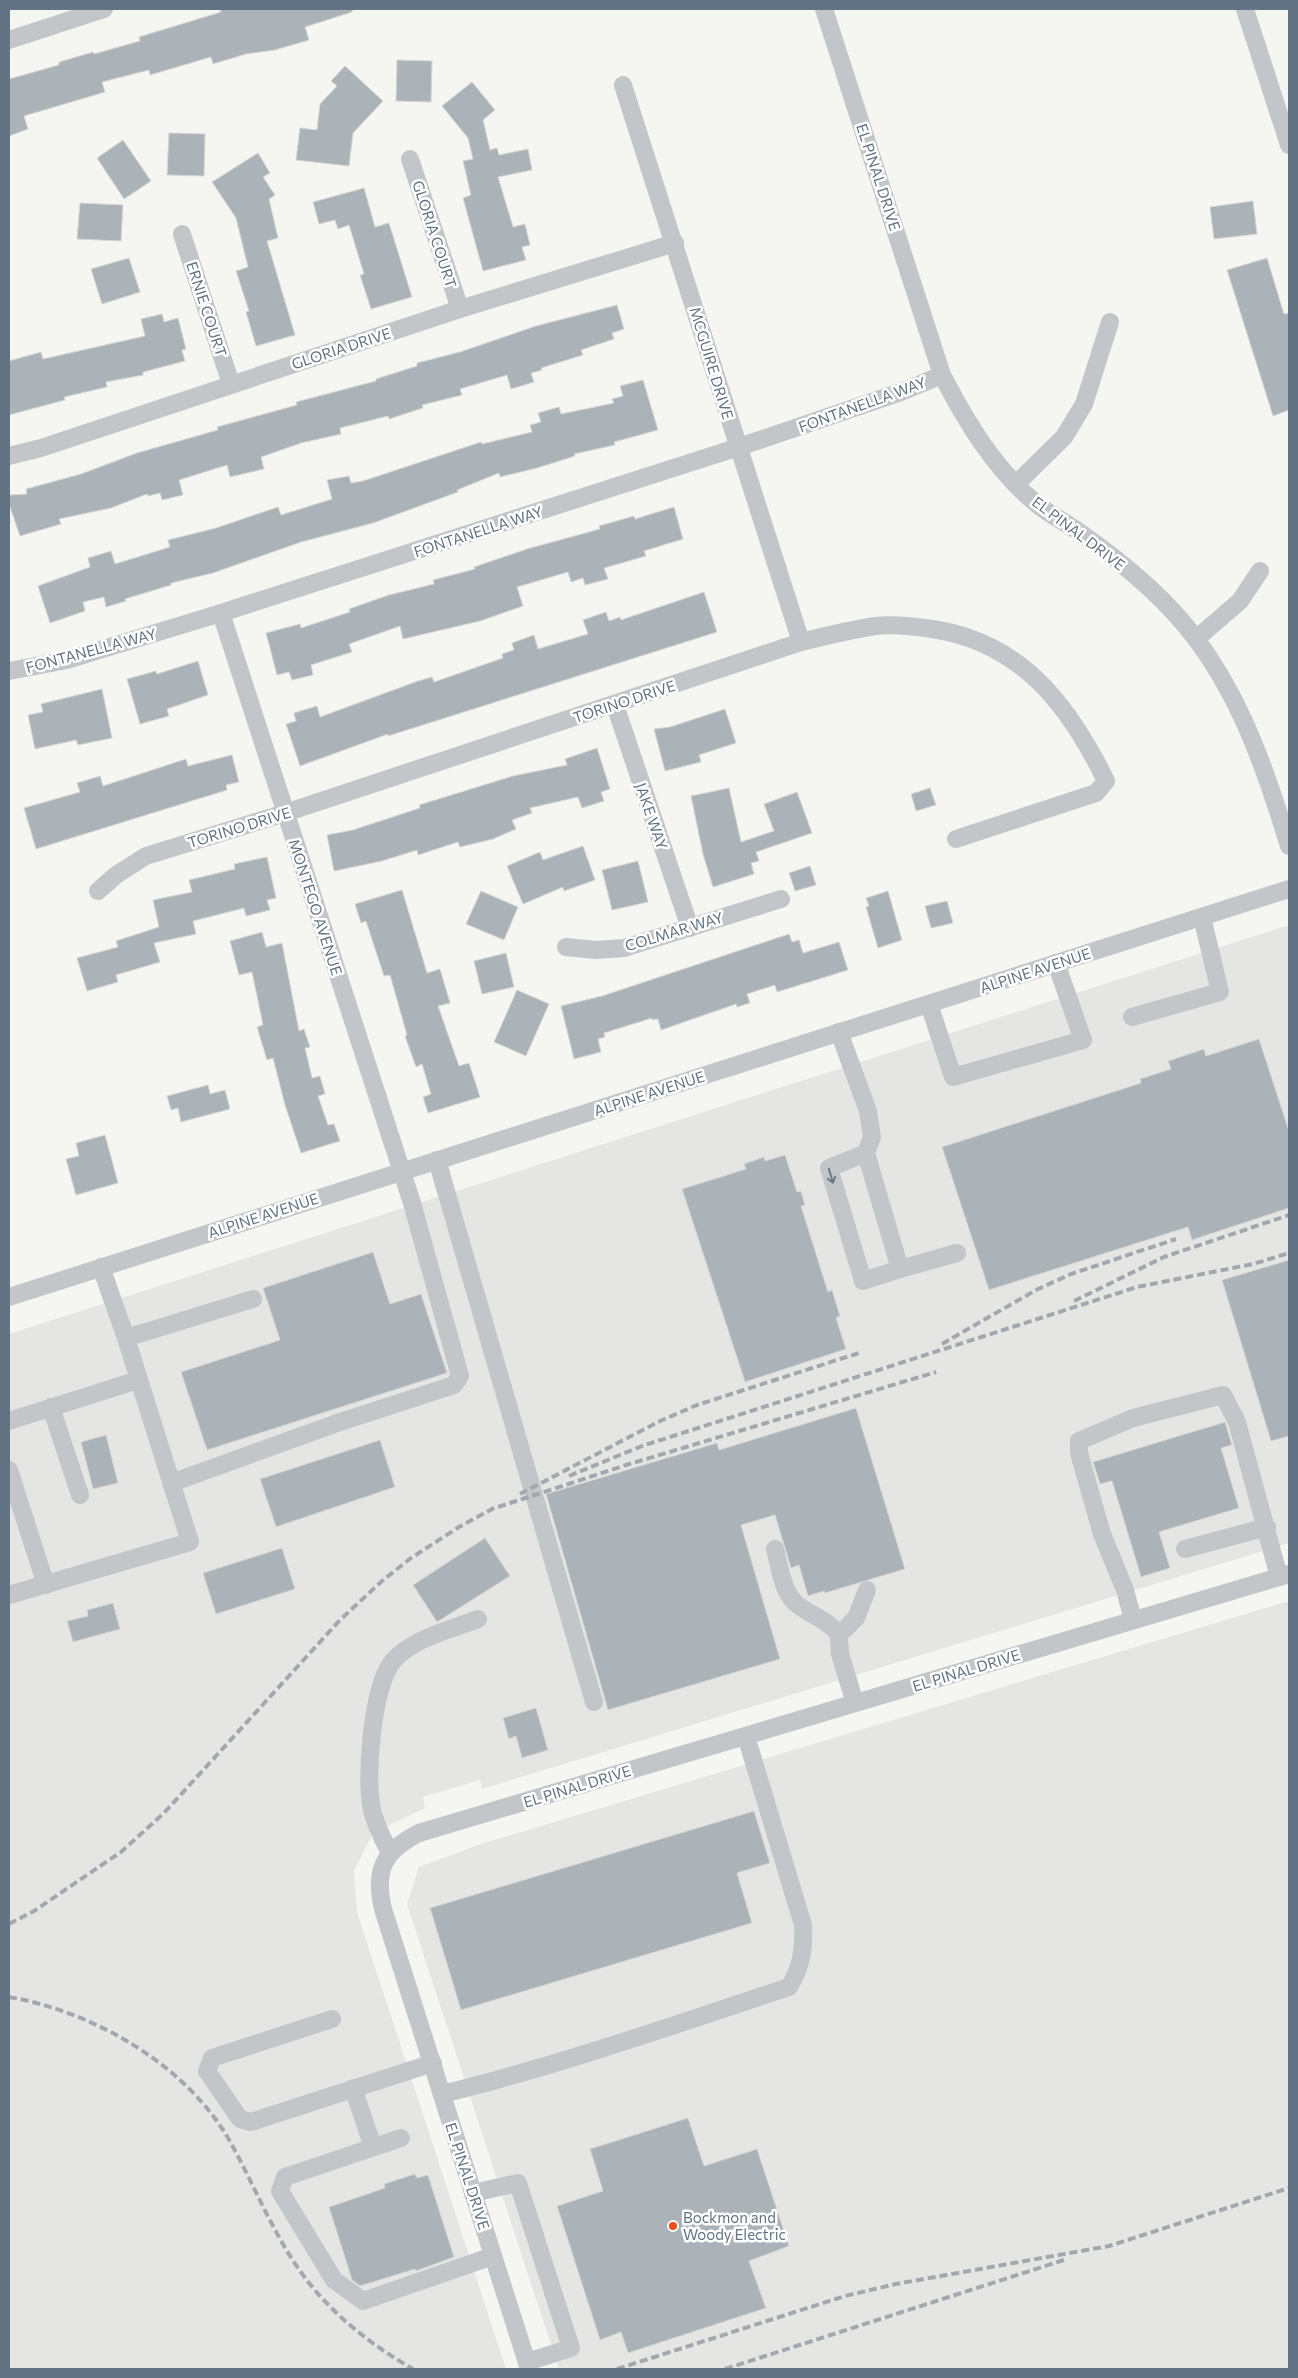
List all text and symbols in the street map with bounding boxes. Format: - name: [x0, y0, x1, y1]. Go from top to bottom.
- street label: EL PINAL DRIVE: [853, 121, 905, 233]
- street label: GLORIA COURT: [409, 178, 461, 290]
- street label: ERNIE COURT: [183, 259, 231, 359]
- street label: MCGUIRE DRIVE: [686, 305, 738, 422]
- street label: GLORIA DRIVE: [289, 323, 393, 373]
- street label: FONTANELLA WAY: [796, 372, 928, 435]
- street label: EL PINAL DRIVE: [1029, 492, 1129, 574]
- street label: FONTANELLA WAY: [411, 502, 545, 560]
- street label: FONTANELLA WAY: [24, 624, 158, 676]
- street label: TORINO DRIVE: [571, 676, 678, 726]
- street label: JAKE WAY: [632, 780, 672, 852]
- street label: TORINO DRIVE: [185, 803, 293, 851]
- street label: MONTEGO AVENUE: [286, 837, 347, 977]
- street label: COLMAR WAY: [623, 907, 725, 954]
- street label: ALPINE AVENUE: [977, 944, 1093, 996]
- street label: ALPINE AVENUE: [591, 1067, 707, 1119]
- one-way arrow: [827, 1168, 837, 1184]
- street label: ALPINE AVENUE: [205, 1189, 321, 1241]
- street label: EL PINAL DRIVE: [910, 1645, 1022, 1695]
- street label: EL PINAL DRIVE: [521, 1761, 633, 1811]
- street label: EL PINAL DRIVE: [442, 2120, 494, 2232]
- place label: Bockmon and Woody Electric: [683, 2208, 786, 2243]
- marker: Bockmon and Woody Electric: [667, 2220, 679, 2232]

